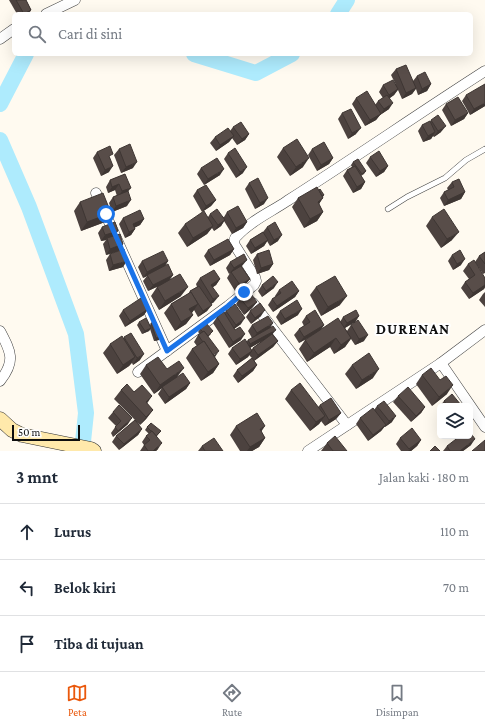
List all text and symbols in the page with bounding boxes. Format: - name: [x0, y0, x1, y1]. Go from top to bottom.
- search box: [12, 12, 473, 56]
- icon: search: [26, 23, 48, 45]
- text: Cari di sini: [58, 26, 122, 42]
- route start: [97, 205, 115, 223]
- route end: [235, 283, 253, 301]
- district label: DURENAN: [376, 321, 450, 337]
- map controls: [437, 403, 473, 439]
- button: layers: [437, 403, 473, 439]
- scale bar: [12, 423, 80, 442]
- text: 50 m: [18, 426, 40, 438]
- text: 3 mnt: [16, 468, 58, 487]
- text: Jalan kaki · 180 m: [379, 470, 469, 485]
- icon: ahead: [16, 521, 38, 543]
- text: Lurus: [54, 524, 91, 540]
- text: 110 m: [440, 524, 469, 539]
- icon: left: [16, 577, 38, 599]
- text: Belok kiri: [54, 580, 116, 596]
- text: 70 m: [443, 580, 469, 595]
- icon: arrive: [16, 633, 38, 655]
- text: Tiba di tujuan: [54, 636, 144, 652]
- tab: Peta: [66, 682, 88, 718]
- tab: Rute: [221, 682, 243, 718]
- tab: Disimpan: [376, 682, 419, 718]

